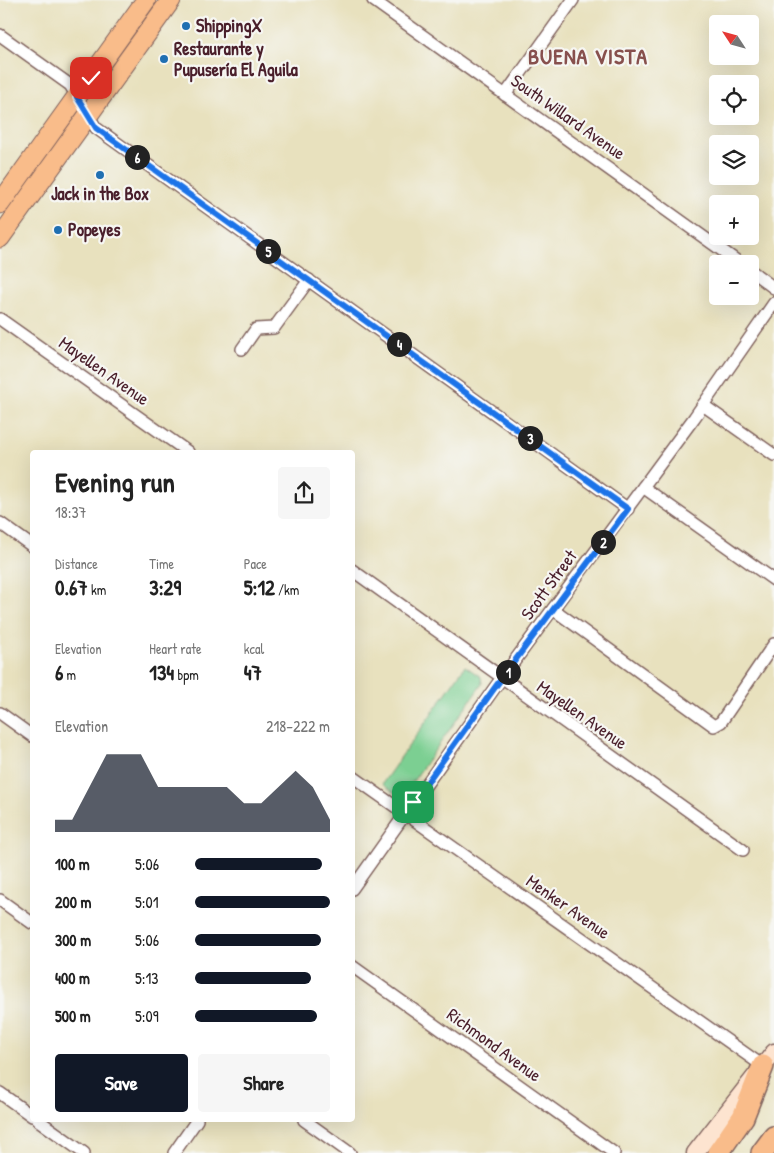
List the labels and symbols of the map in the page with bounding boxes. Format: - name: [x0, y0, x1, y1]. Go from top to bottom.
- place label: ShippingX: [196, 13, 262, 39]
- north arrow: [709, 15, 759, 65]
- marker: ShippingX: [180, 20, 192, 32]
- place label: Restaurante y Pupusería El Aguila: [174, 36, 299, 83]
- district label: BUENA VISTA: [528, 41, 648, 71]
- marker: Restaurante y Pupusería El Aguila: [158, 53, 170, 65]
- pin: [70, 57, 112, 99]
- street label: South Willard Avenue: [506, 68, 630, 165]
- pin: 6: [124, 144, 150, 170]
- marker: Jack in the Box: [94, 169, 106, 181]
- place label: Jack in the Box: [51, 181, 149, 206]
- place label: Popeyes: [68, 217, 121, 243]
- marker: Popeyes: [52, 224, 64, 236]
- pin: 5: [256, 238, 280, 264]
- street label: Mayellen Avenue: [54, 330, 155, 411]
- pin: 4: [386, 332, 412, 356]
- pin: 3: [518, 426, 542, 450]
- pin: 2: [590, 530, 616, 554]
- street label: Scott Street: [515, 544, 583, 625]
- pin: 1: [496, 660, 520, 684]
- street label: Mayellen Avenue: [532, 674, 633, 755]
- pin: [392, 781, 434, 823]
- street label: Menker Avenue: [521, 868, 615, 945]
- street label: Richmond Avenue: [442, 1002, 547, 1087]

